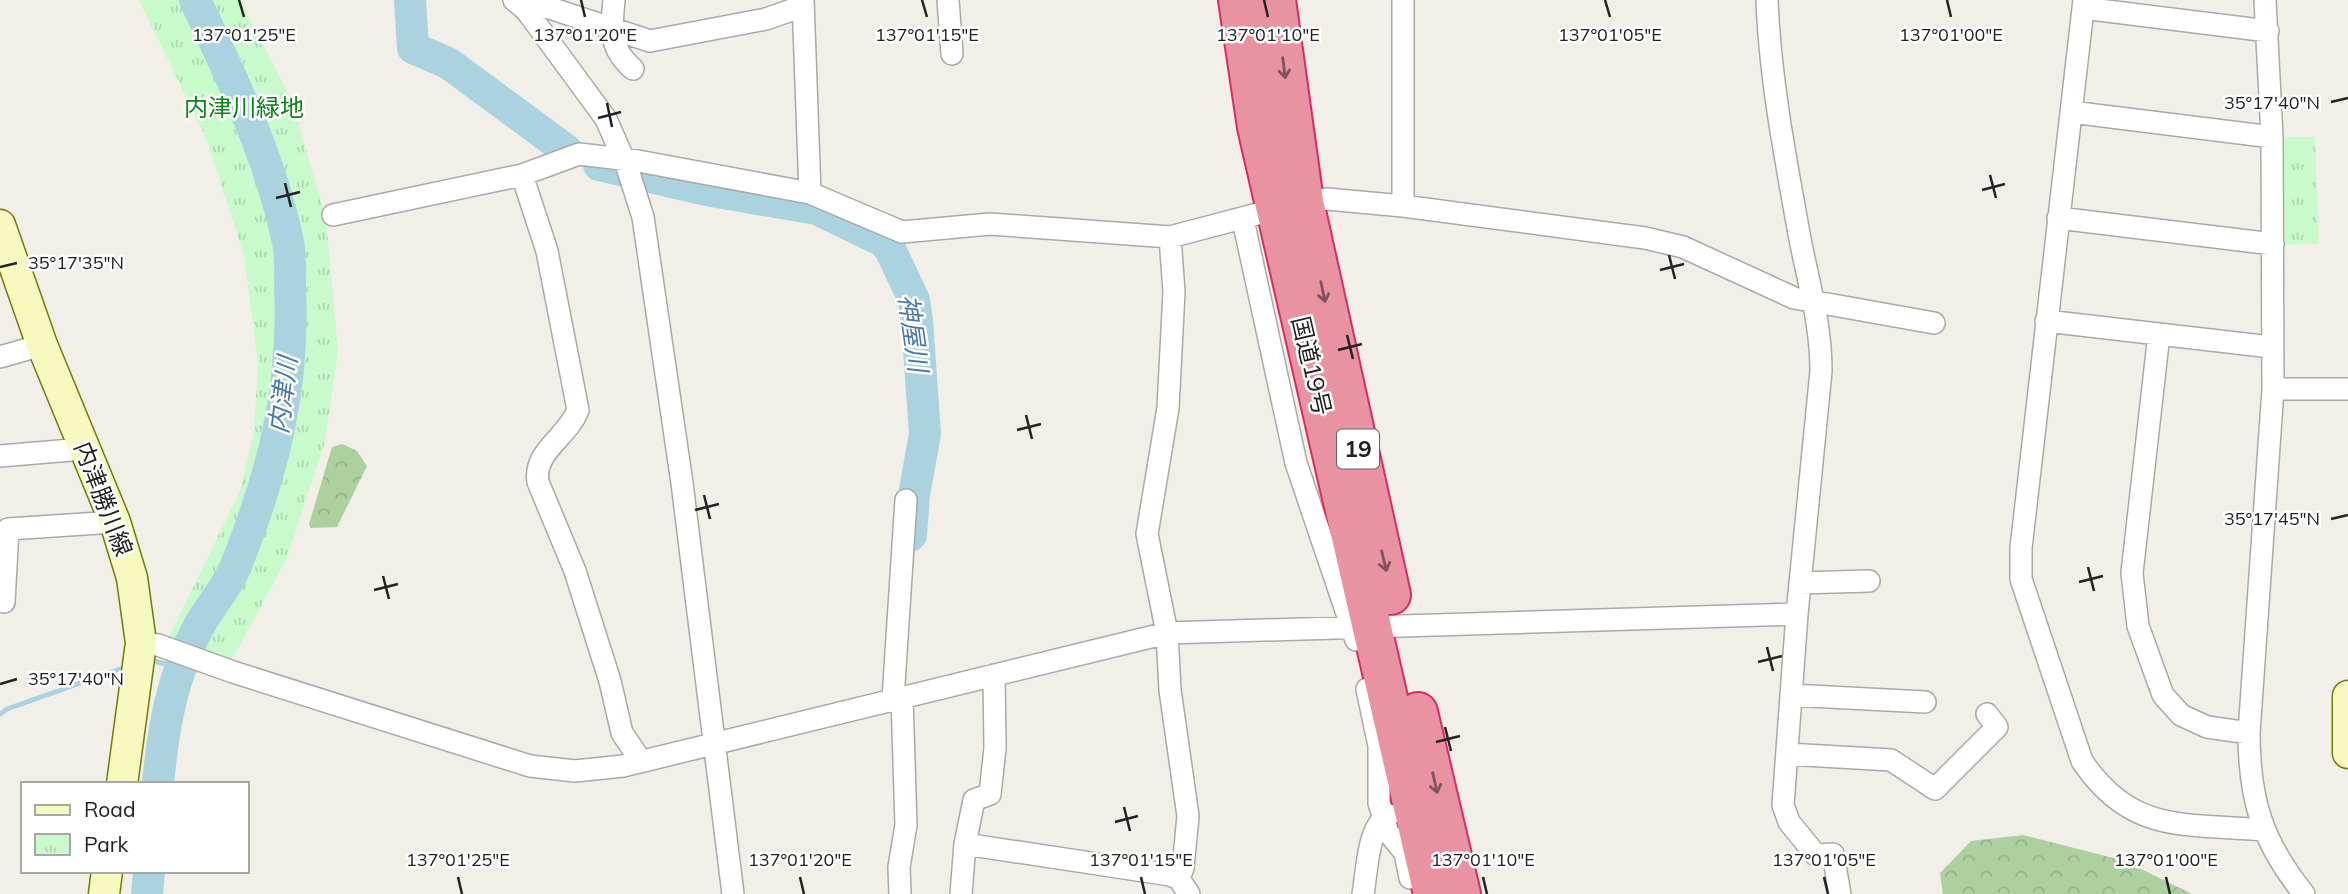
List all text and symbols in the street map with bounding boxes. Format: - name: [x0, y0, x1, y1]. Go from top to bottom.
- text: 137°01'25"E: [192, 23, 296, 46]
- text: 137°01'20"E: [533, 23, 637, 46]
- text: 137°01'15"E: [875, 23, 979, 46]
- text: 137°01'10"E: [1216, 23, 1320, 46]
- text: 137°01'05"E: [1558, 23, 1662, 46]
- text: 137°01'00"E: [1899, 23, 2003, 46]
- one-way arrow: [1277, 56, 1290, 79]
- text: 35°17'40"N: [2224, 91, 2320, 114]
- park label: 内津川緑地: [184, 92, 304, 122]
- text: 35°17'35"N: [28, 251, 124, 274]
- one-way arrow: [1317, 280, 1331, 303]
- water label: 神屋川: [892, 292, 936, 377]
- street label: 国道19号: [1286, 313, 1338, 418]
- water label: 内津川: [261, 351, 304, 436]
- road number: 19: [1337, 430, 1379, 468]
- street label: 内津勝川線: [68, 437, 139, 560]
- text: 35°17'45"N: [2224, 507, 2320, 530]
- one-way arrow: [1378, 550, 1391, 572]
- text: 35°17'40"N: [28, 667, 124, 690]
- one-way arrow: [1429, 771, 1442, 794]
- legend: [21, 782, 248, 873]
- text: Road: [84, 796, 135, 822]
- text: Park: [84, 831, 128, 857]
- text: 137°01'25"E: [406, 848, 510, 871]
- text: 137°01'20"E: [748, 848, 852, 871]
- text: 137°01'15"E: [1089, 848, 1193, 871]
- text: 137°01'10"E: [1431, 848, 1535, 871]
- text: 137°01'05"E: [1772, 848, 1876, 871]
- text: 137°01'00"E: [2114, 848, 2218, 871]

